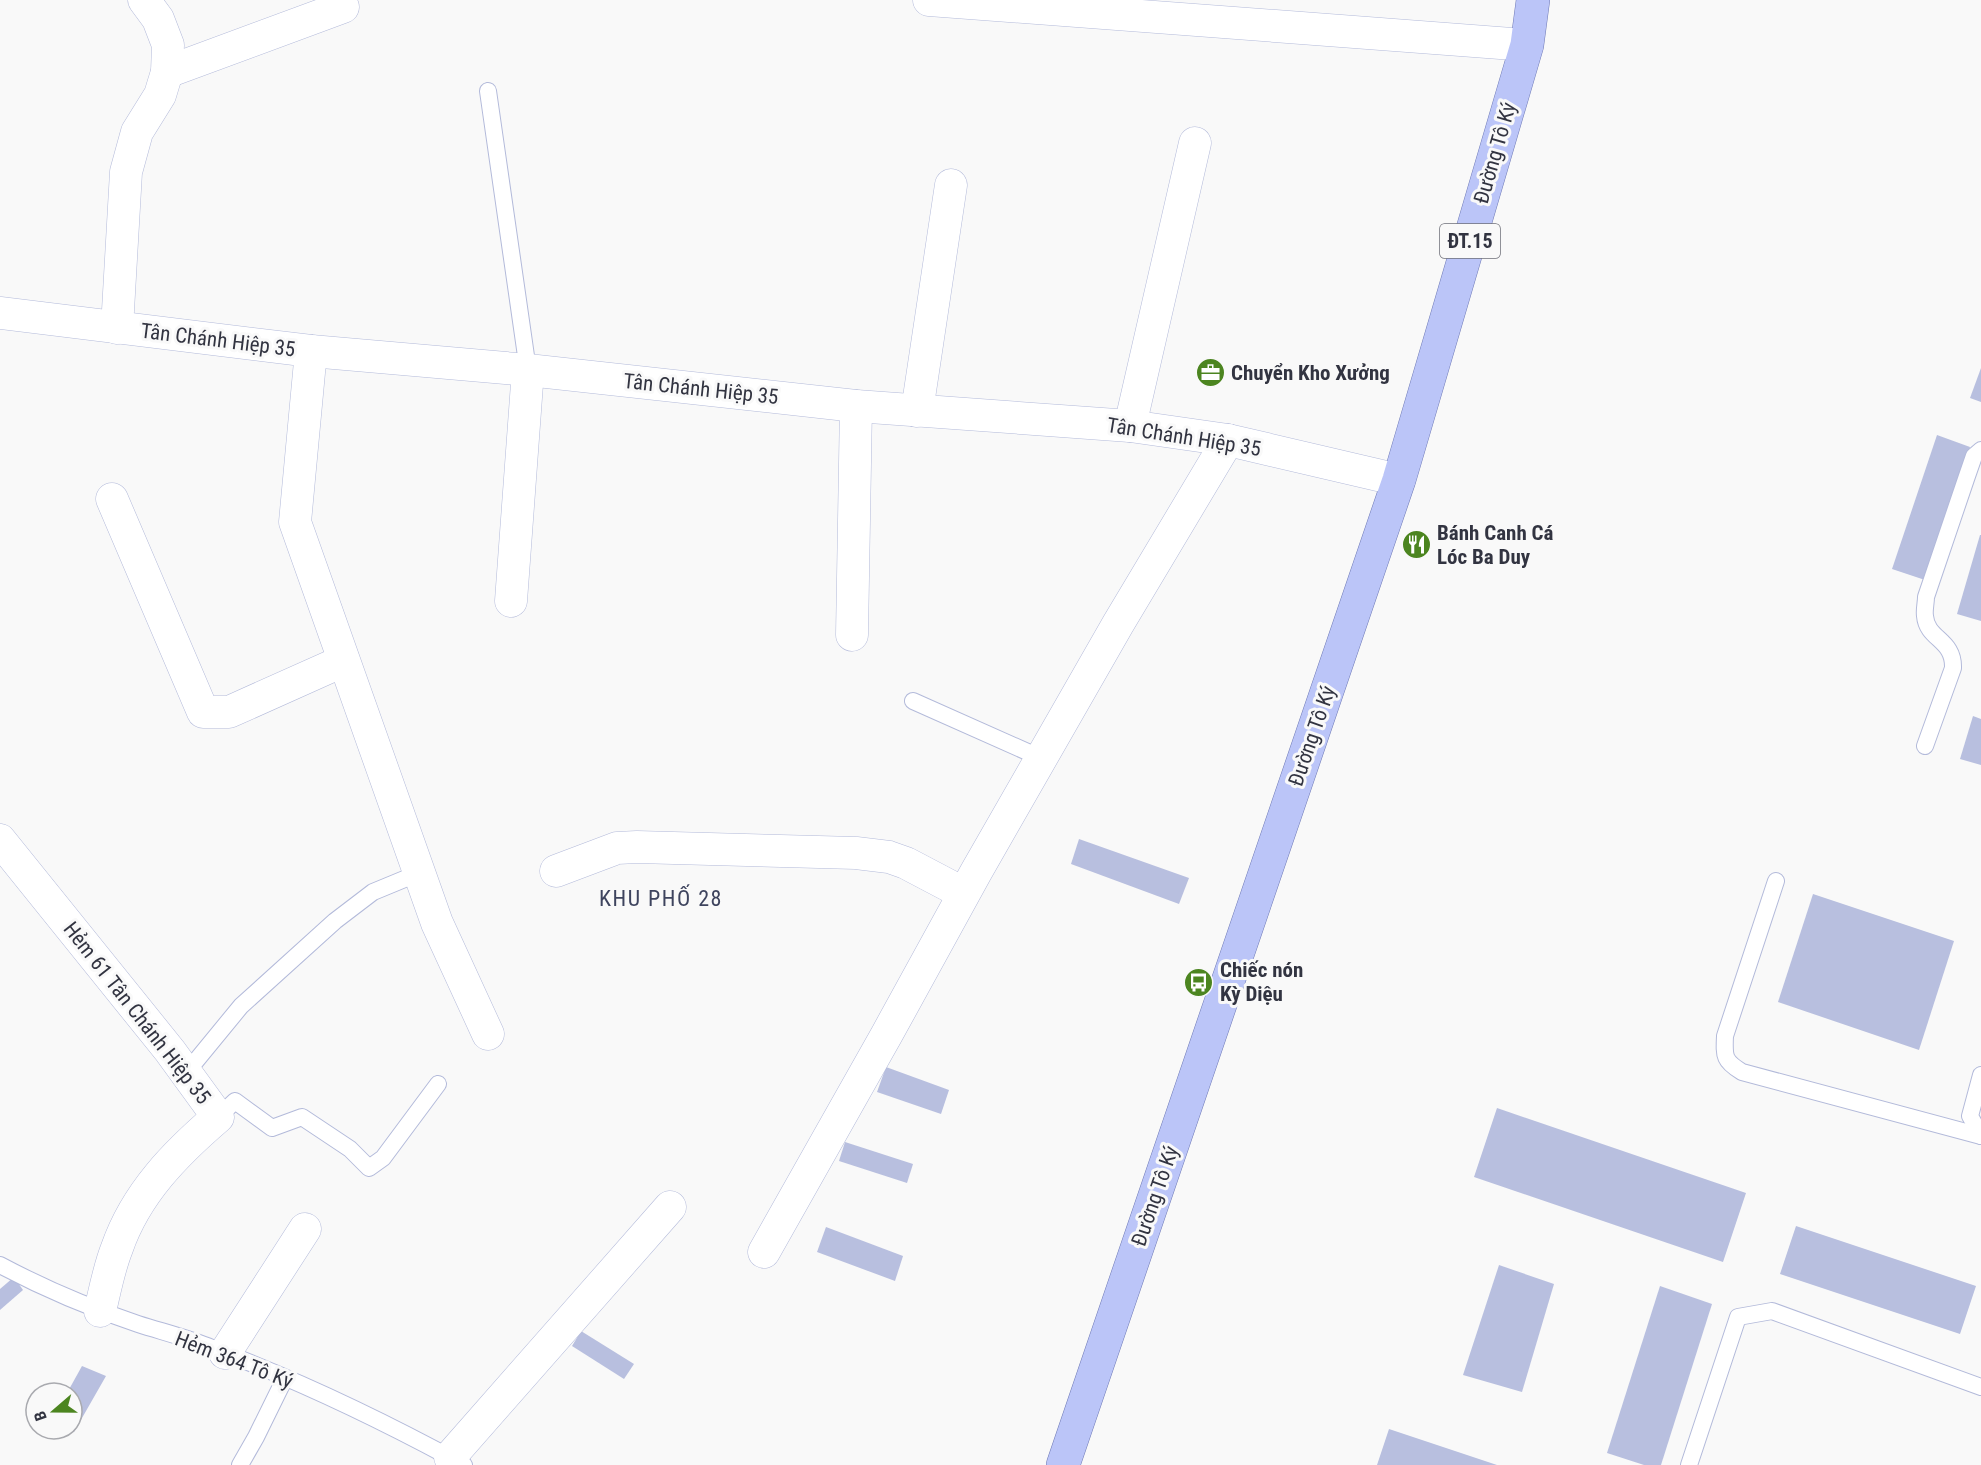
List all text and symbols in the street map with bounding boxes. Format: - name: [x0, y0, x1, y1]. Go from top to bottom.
- street label: Đường Tô Ký: [1469, 99, 1521, 206]
- road number: ĐT.15: [1440, 224, 1500, 258]
- street label: Tân Chánh Hiệp 35: [139, 319, 297, 361]
- office icon: Chuyển Kho Xưởng: [1194, 357, 1226, 389]
- place label: Chuyển Kho Xưởng: [1231, 361, 1390, 385]
- street label: Tân Chánh Hiệp 35: [622, 369, 780, 409]
- street label: Tân Chánh Hiệp 35: [1105, 413, 1263, 461]
- place label: Bánh Canh Cá Lóc Ba Duy: [1437, 521, 1554, 569]
- restaurant icon: Bánh Canh Cá Lóc Ba Duy: [1400, 529, 1432, 561]
- street label: Đường Tô Ký: [1284, 682, 1340, 789]
- district label: KHU PHỐ 28: [599, 884, 723, 911]
- street label: Hẻm 61 Tân Chánh Hiệp 35: [58, 917, 216, 1109]
- place label: Chiếc nón Kỳ Diệu: [1220, 958, 1303, 1006]
- bus stop icon: Chiếc nón Kỳ Diệu: [1183, 966, 1215, 998]
- street label: Đường Tô Ký: [1127, 1142, 1183, 1249]
- street label: Hẻm 364 Tô Ký: [172, 1327, 296, 1394]
- north arrow: [24, 1381, 84, 1441]
- text: B: [30, 1408, 51, 1423]

